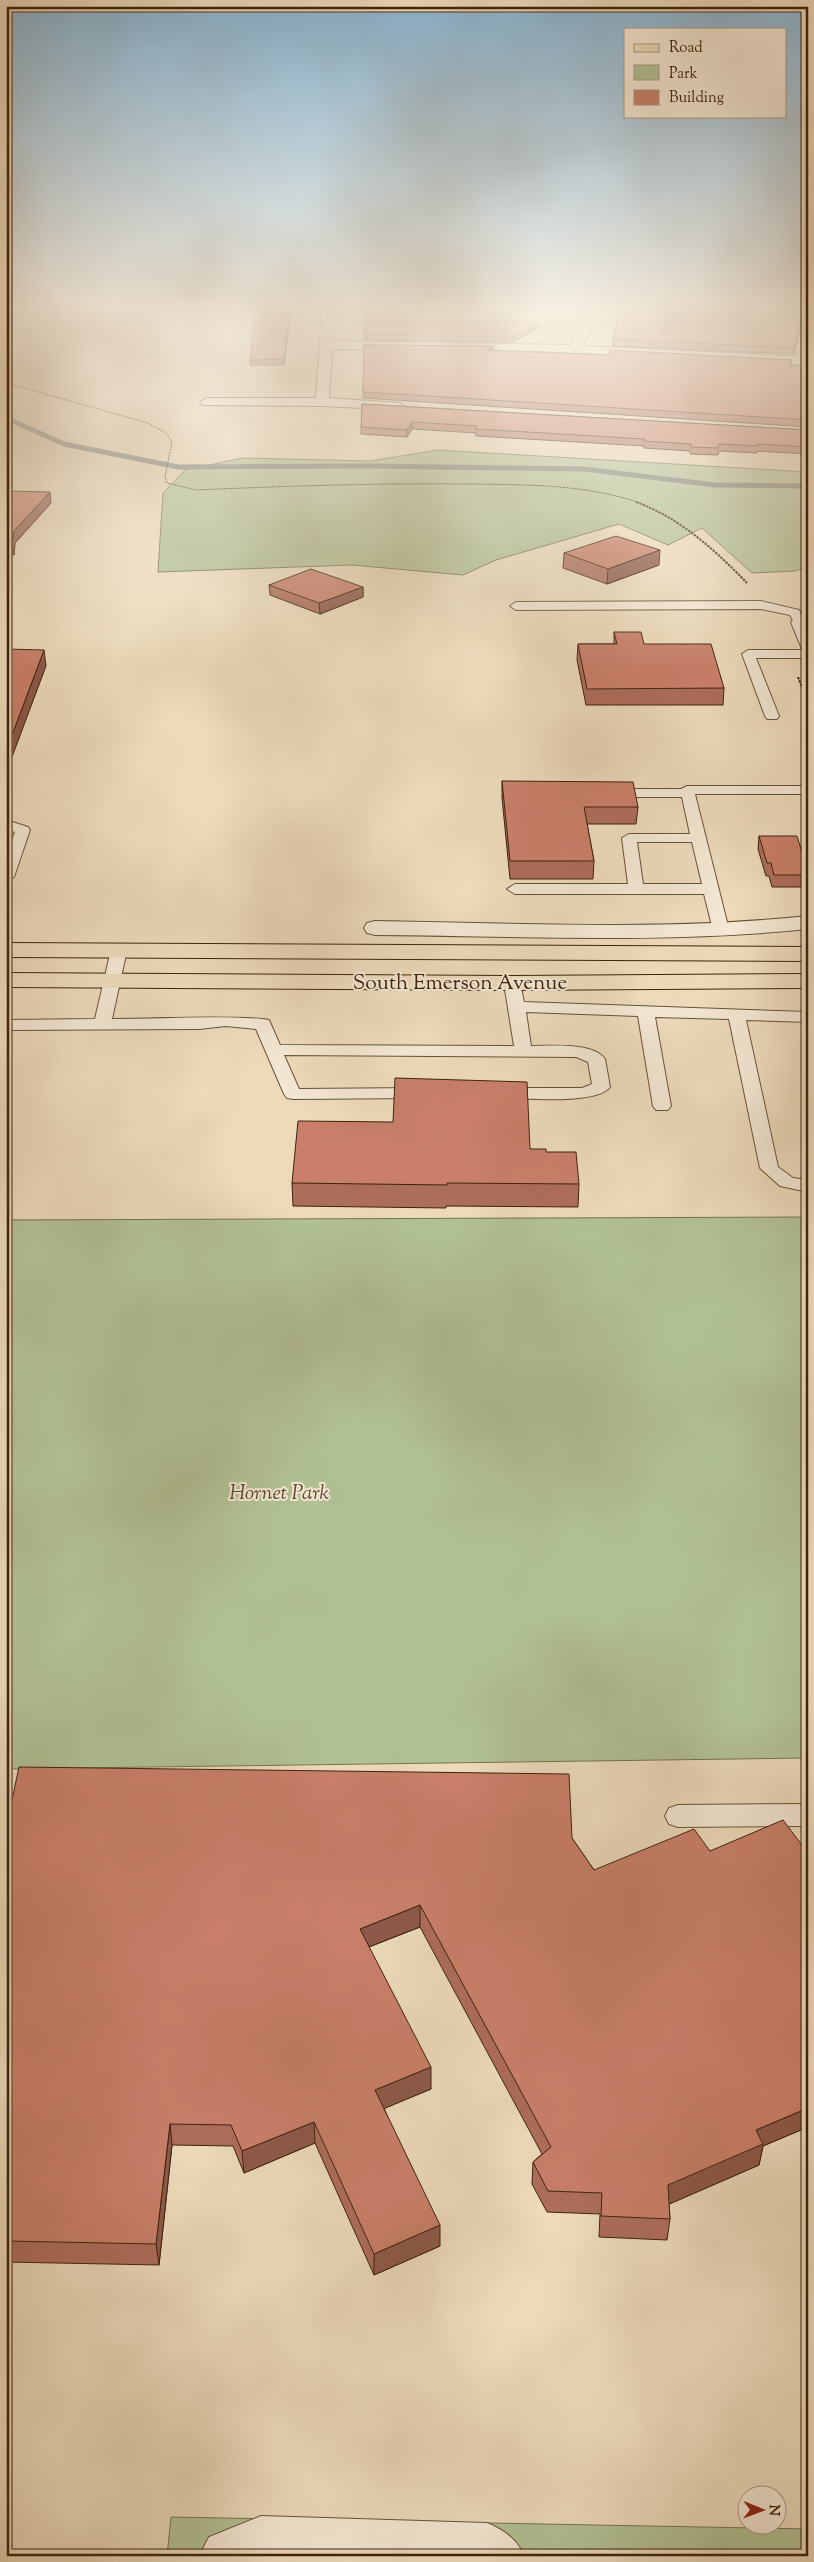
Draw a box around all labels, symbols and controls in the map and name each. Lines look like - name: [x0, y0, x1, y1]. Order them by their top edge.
- legend: [624, 28, 786, 118]
- text: Road: [669, 38, 703, 59]
- text: Park: [669, 64, 698, 85]
- text: Building: [669, 88, 724, 109]
- street label: South Emerson Avenue: [353, 969, 567, 999]
- park label: Hornet Park: [229, 1479, 329, 1509]
- north arrow: [736, 2484, 786, 2534]
- text: N: [763, 2504, 783, 2516]

